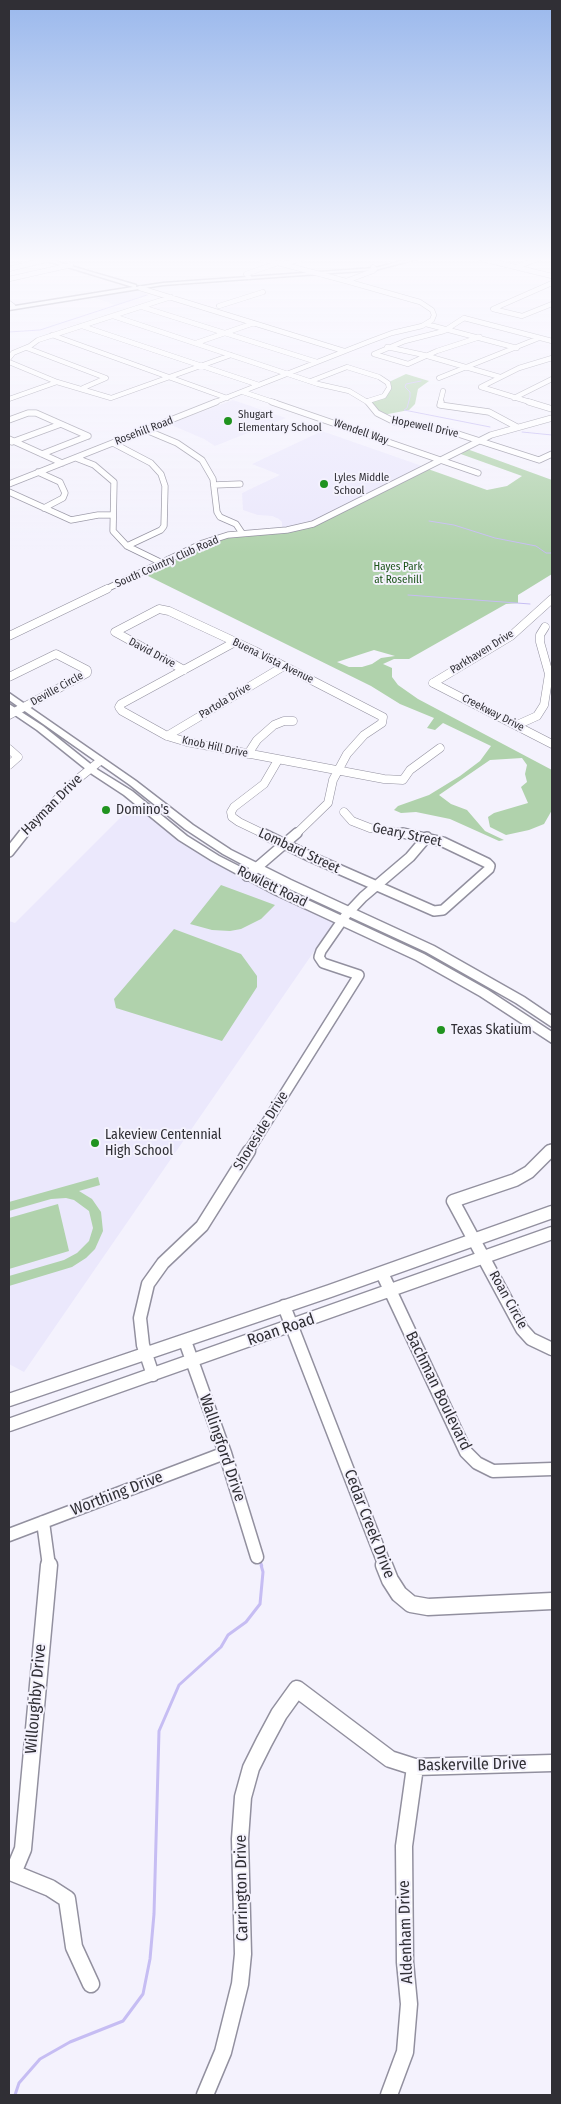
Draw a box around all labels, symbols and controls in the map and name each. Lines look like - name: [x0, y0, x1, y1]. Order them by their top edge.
- place label: Shugart Elementary School: [238, 408, 322, 434]
- street label: Hopewell Drive: [390, 413, 460, 441]
- street label: Rosehill Road: [113, 414, 175, 448]
- marker: Shugart Elementary School: [222, 415, 234, 427]
- street label: Wendell Way: [332, 416, 390, 448]
- place label: Lyles Middle School: [334, 471, 389, 497]
- marker: Lyles Middle School: [318, 478, 330, 490]
- street label: South Country Club Road: [113, 533, 221, 591]
- park label: Hayes Park at Rosehill: [373, 560, 423, 586]
- street label: Parkhaven Drive: [448, 627, 516, 677]
- street label: David Drive: [126, 635, 178, 671]
- street label: Buena Vista Avenue: [230, 636, 316, 686]
- street label: Deville Circle: [28, 669, 86, 709]
- street label: Partola Drive: [197, 680, 253, 722]
- street label: Creekway Drive: [460, 692, 526, 734]
- street label: Knob Hill Drive: [181, 734, 249, 760]
- street label: Hayman Drive: [18, 771, 86, 839]
- place label: Domino's: [116, 802, 169, 818]
- marker: Domino's: [100, 804, 112, 816]
- street label: Geary Street: [371, 819, 443, 851]
- street label: Lombard Street: [256, 825, 342, 877]
- street label: Rowlett Road: [234, 863, 310, 911]
- place label: Texas Skatium: [451, 1022, 532, 1038]
- marker: Texas Skatium: [435, 1024, 447, 1036]
- street label: Shoreside Drive: [230, 1088, 292, 1174]
- place label: Lakeview Centennial High School: [105, 1127, 221, 1160]
- marker: Lakeview Centennial High School: [89, 1137, 101, 1149]
- street label: Roan Circle: [485, 1268, 531, 1332]
- street label: Roan Road: [245, 1310, 317, 1350]
- street label: Bachman Boulevard: [401, 1328, 475, 1454]
- street label: Wallingford Drive: [195, 1392, 249, 1504]
- street label: Cedar Creek Drive: [339, 1467, 399, 1581]
- street label: Worthing Drive: [68, 1468, 166, 1520]
- street label: Willoughby Drive: [22, 1643, 50, 1755]
- street label: Baskerville Drive: [417, 1754, 527, 1776]
- street label: Carrington Drive: [231, 1835, 253, 1941]
- street label: Aldenham Drive: [395, 1880, 417, 1984]

